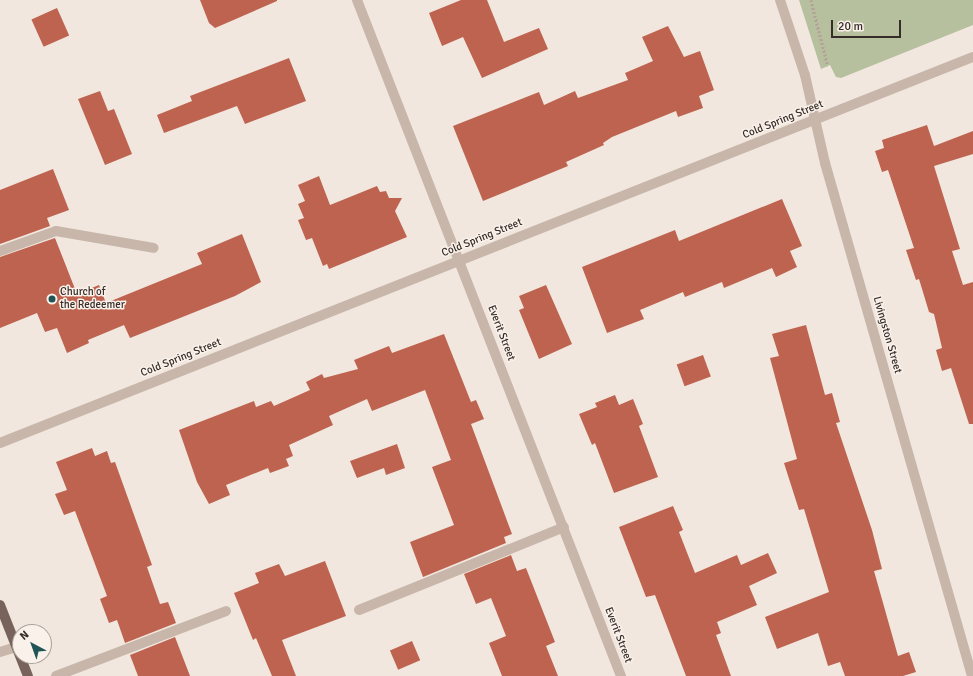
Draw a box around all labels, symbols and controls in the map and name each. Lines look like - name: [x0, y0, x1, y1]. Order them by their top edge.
- scale bar: [833, 12, 903, 38]
- text: 20 m: [838, 19, 863, 34]
- street label: Cold Spring Street: [741, 98, 825, 142]
- street label: Cold Spring Street: [440, 216, 524, 260]
- place label: Church of the Redeemer: [60, 286, 125, 312]
- marker: Church of the Redeemer: [47, 294, 57, 304]
- street label: Livingston Street: [870, 295, 904, 375]
- street label: Everit Street: [484, 303, 518, 363]
- street label: Cold Spring Street: [139, 336, 223, 380]
- street label: Everit Street: [601, 605, 635, 665]
- north arrow: [12, 624, 52, 664]
- text: N: [17, 628, 32, 643]

